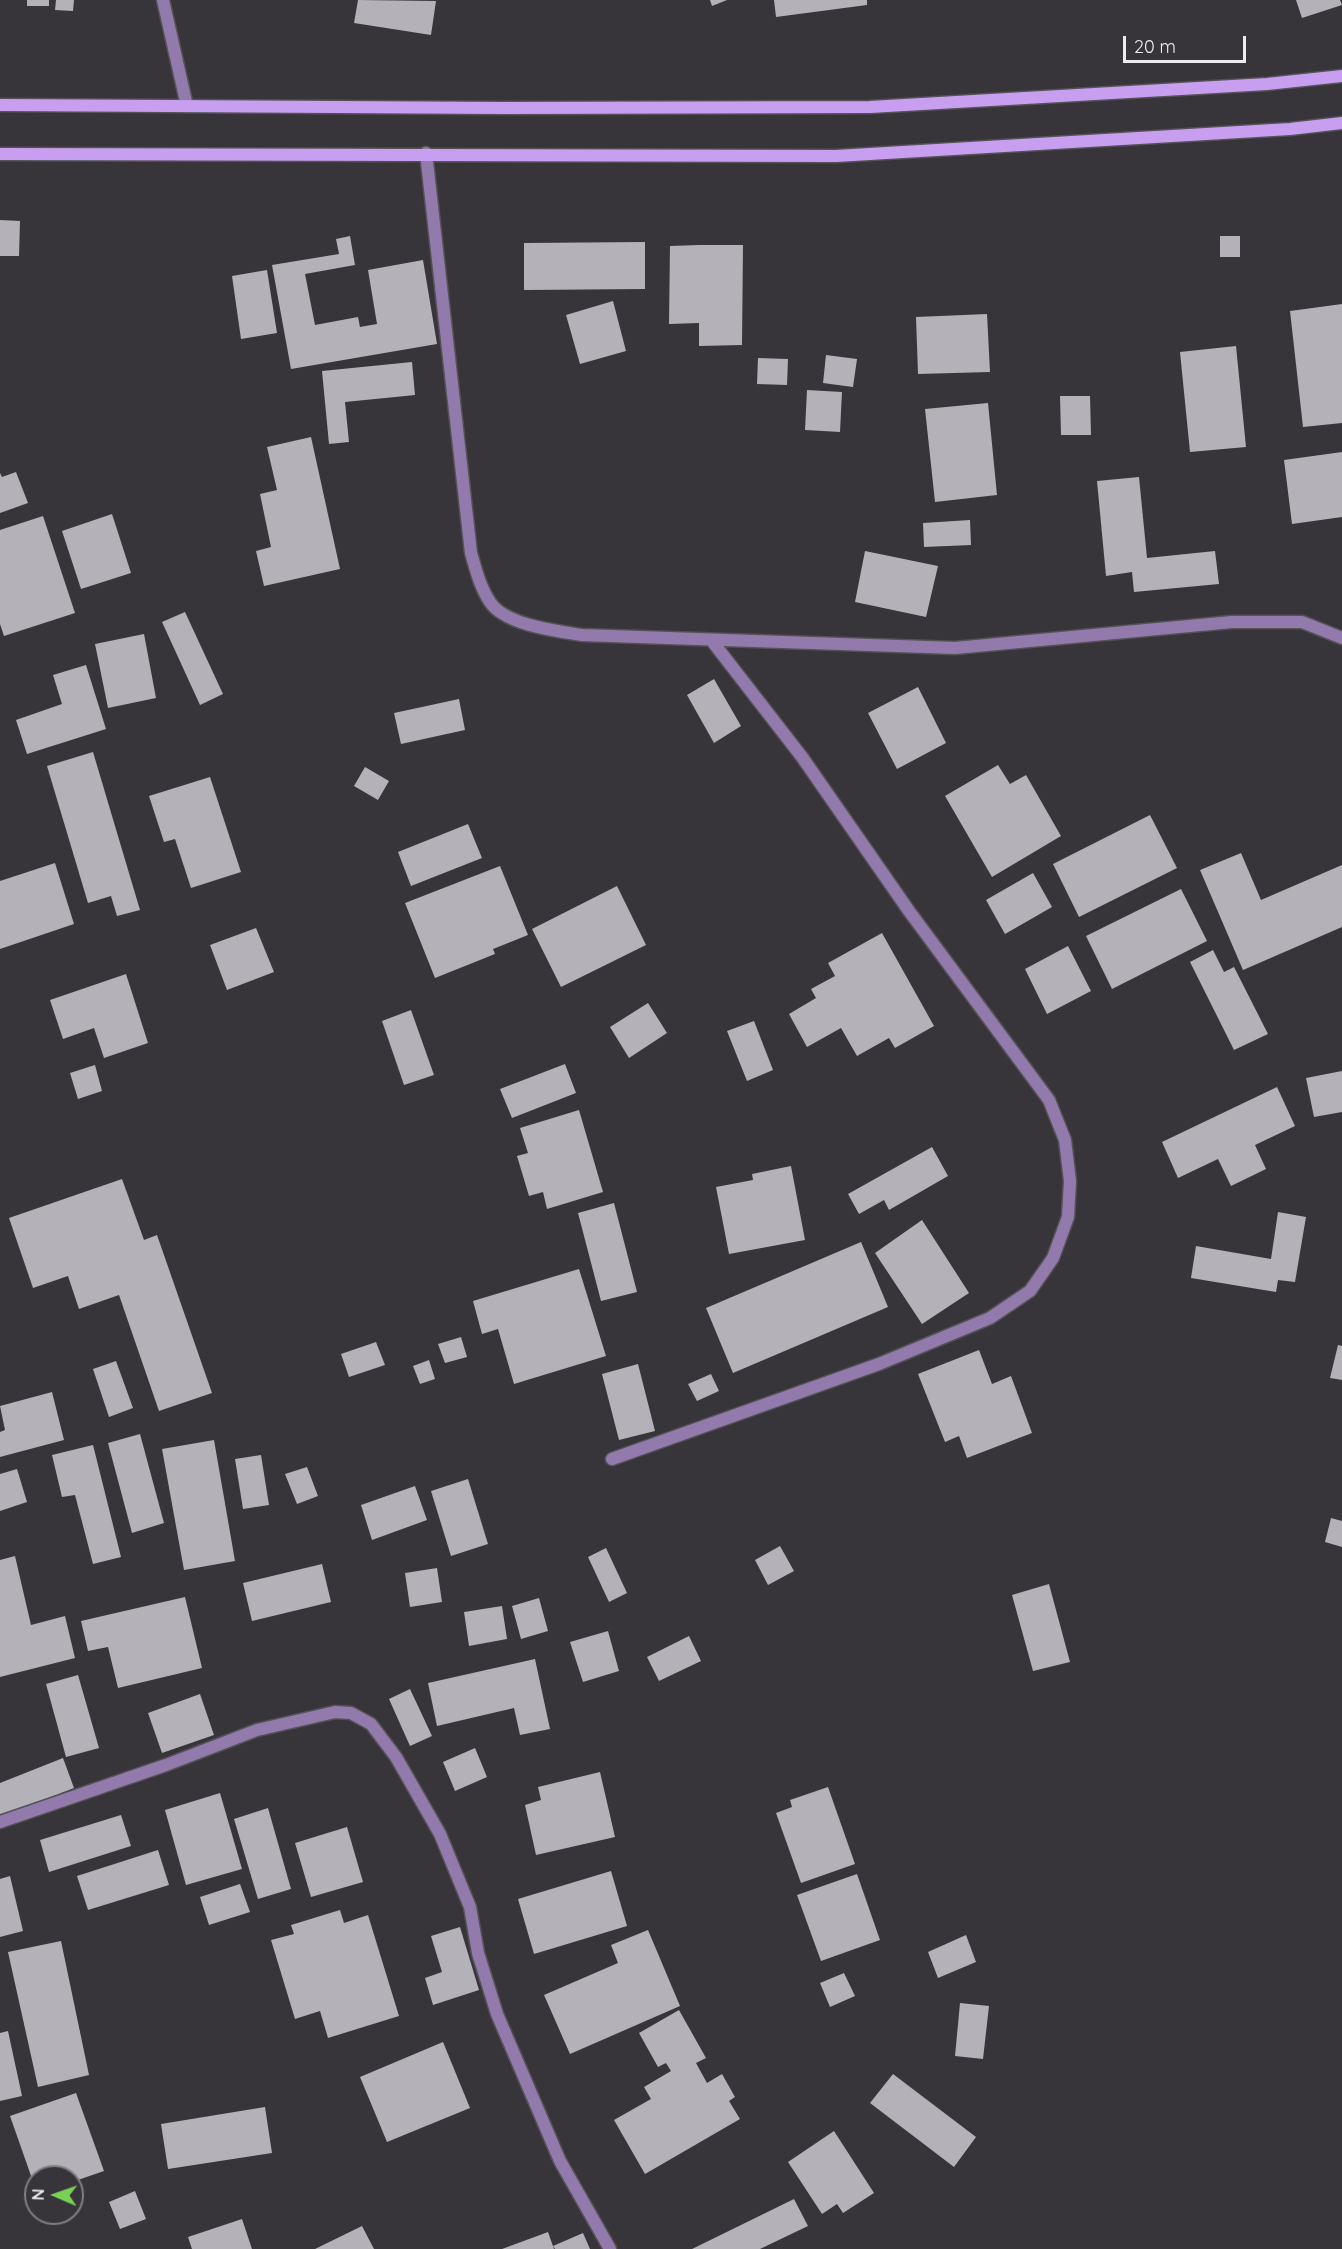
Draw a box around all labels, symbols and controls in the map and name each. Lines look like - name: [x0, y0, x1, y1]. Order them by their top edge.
- scale bar: [1126, 24, 1249, 62]
- text: 20 m: [1134, 35, 1176, 58]
- north arrow: [24, 2165, 84, 2225]
- text: N: [28, 2188, 48, 2201]

